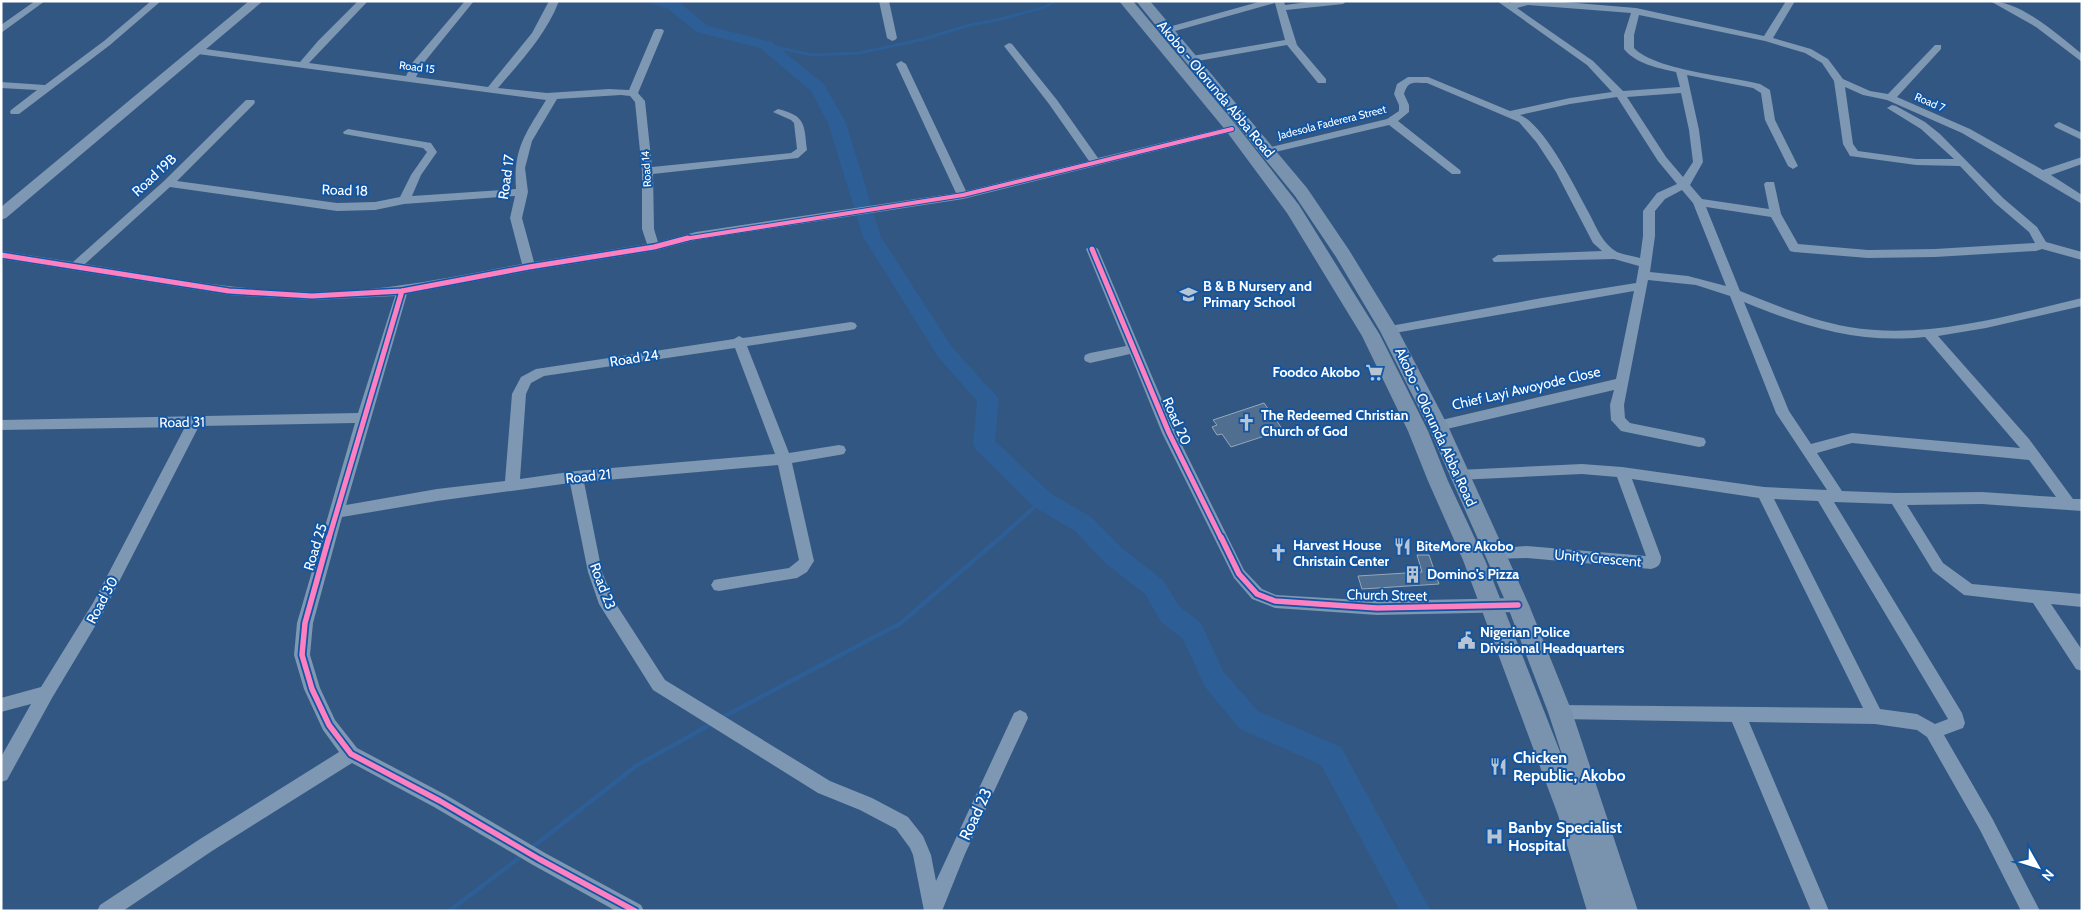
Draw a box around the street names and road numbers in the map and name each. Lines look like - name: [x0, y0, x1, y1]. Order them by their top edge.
- street label: Akobo - Olorunda Abba Road: [1153, 17, 1279, 161]
- street label: Road 15: [398, 58, 436, 76]
- street label: Road 7: [1913, 89, 1948, 115]
- street label: Jadesola Faderera Street: [1275, 102, 1388, 142]
- street label: Road 19B: [128, 150, 180, 200]
- street label: Road 14: [638, 150, 654, 188]
- street label: Road 17: [494, 153, 518, 201]
- street label: Road 18: [321, 180, 369, 200]
- street label: Road 24: [608, 345, 660, 371]
- street label: Akobo - Olorunda Abba Road: [1391, 345, 1481, 509]
- street label: Chief Layi Awoyode Close: [1450, 362, 1602, 414]
- street label: Road 20: [1158, 394, 1196, 448]
- street label: Road 31: [159, 413, 205, 431]
- street label: Road 21: [564, 465, 612, 487]
- street label: Road 25: [299, 521, 331, 573]
- street label: Unity Crescent: [1554, 545, 1643, 571]
- street label: Road 23: [586, 560, 620, 612]
- street label: Road 30: [82, 573, 122, 627]
- street label: Church Street: [1346, 585, 1428, 605]
- street label: Road 23: [955, 785, 996, 843]

